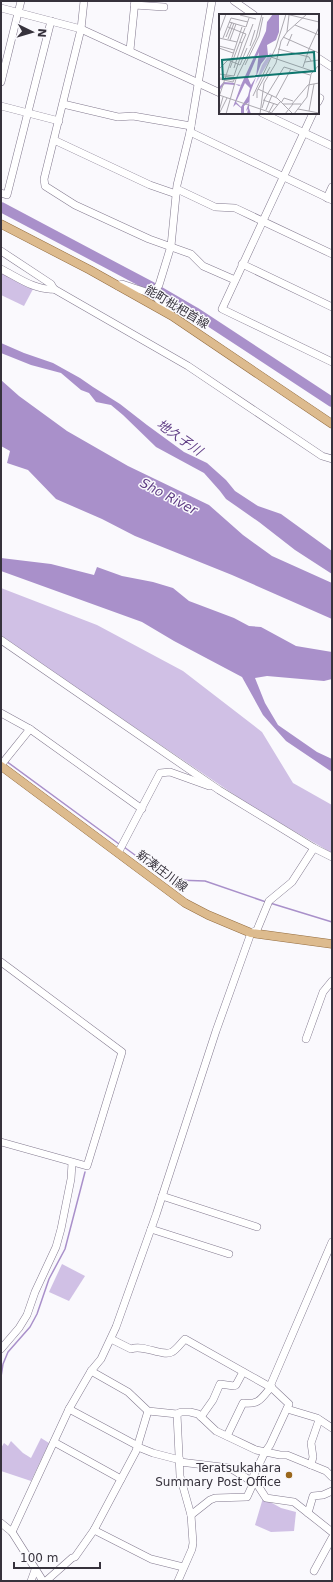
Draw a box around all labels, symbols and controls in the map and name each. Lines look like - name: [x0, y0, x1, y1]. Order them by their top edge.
- north arrow: [12, 12, 52, 52]
- inset map: [219, 14, 319, 114]
- text: N: [35, 28, 48, 38]
- street label: 能町枇杷首線: [143, 282, 211, 332]
- water label: 地久子川: [154, 416, 207, 460]
- water label: Sho River: [138, 475, 201, 518]
- street label: 新湊庄川線: [134, 847, 190, 895]
- place label: Teratsukahara Summary Post Office: [155, 1461, 281, 1489]
- marker: Teratsukahara Summary Post Office: [284, 1470, 294, 1480]
- scale bar: [14, 1544, 100, 1570]
- text: 100 m: [20, 1551, 58, 1565]

